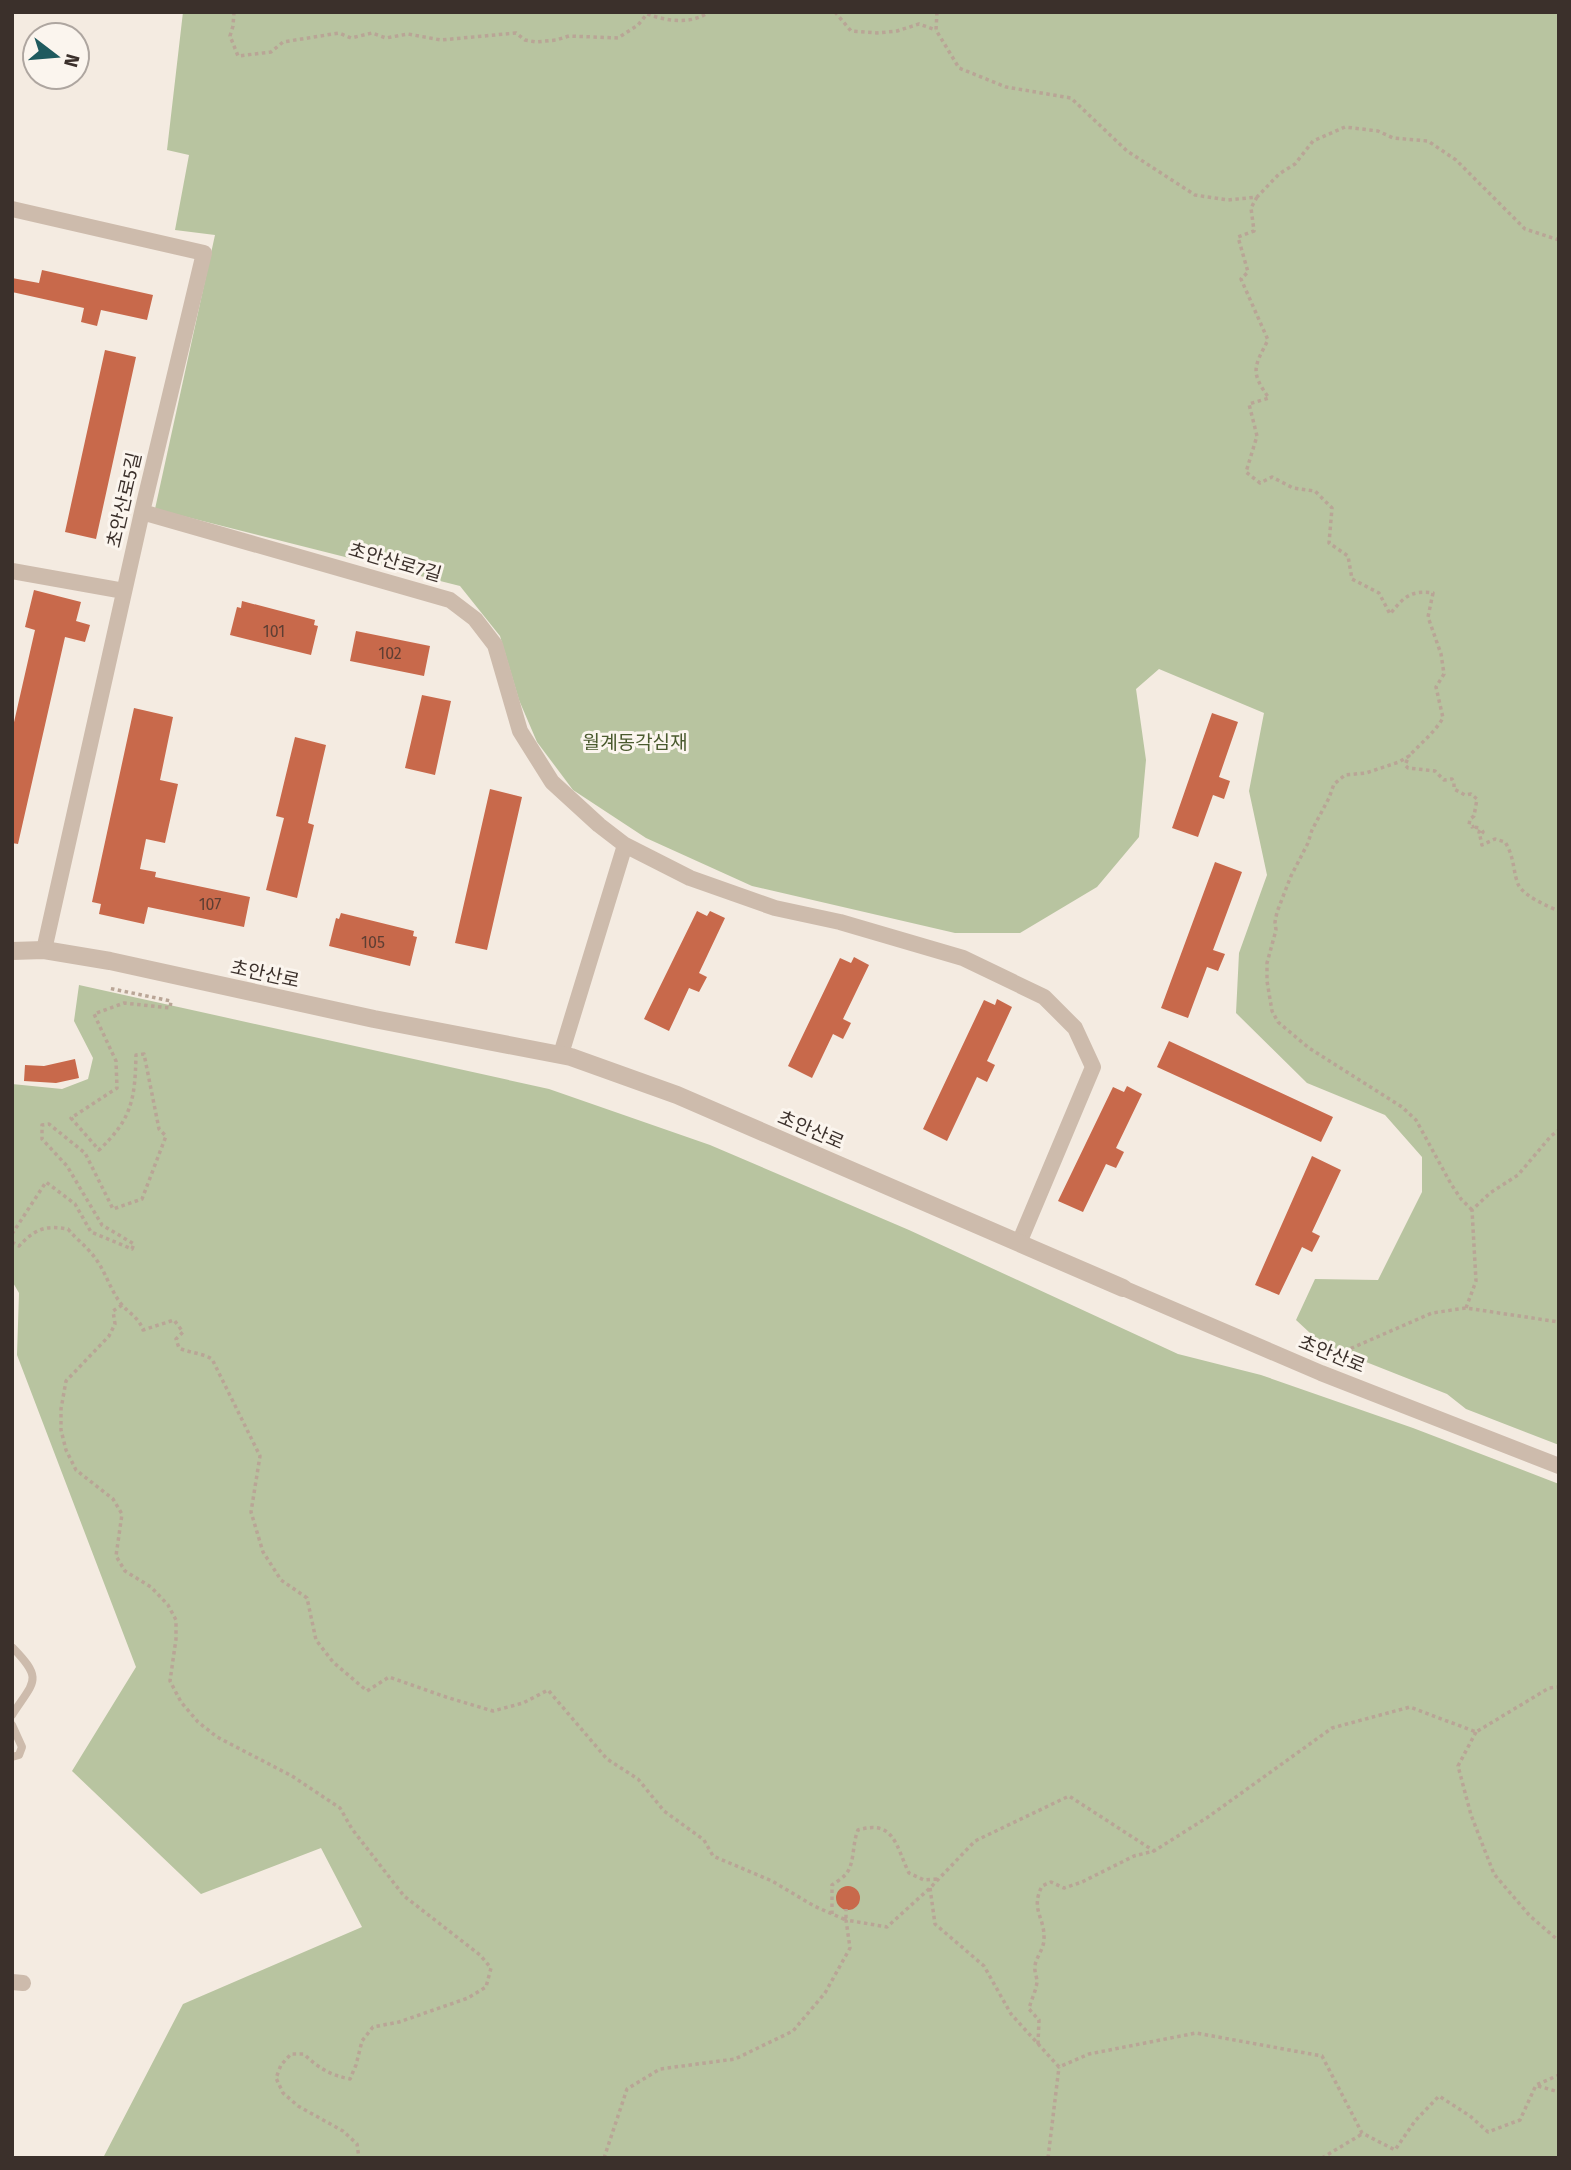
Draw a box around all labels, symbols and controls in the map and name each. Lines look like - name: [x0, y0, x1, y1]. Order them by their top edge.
- north arrow: [21, 21, 91, 91]
- text: N: [59, 51, 85, 70]
- street label: 초안산로5길: [102, 450, 146, 550]
- street label: 초안산로7길: [346, 538, 444, 586]
- house number: 101: [263, 622, 285, 641]
- house number: 102: [378, 644, 402, 663]
- park label: 월계동각심재: [583, 731, 687, 754]
- house number: 107: [199, 895, 221, 914]
- house number: 105: [361, 933, 385, 952]
- street label: 초안산로: [228, 955, 302, 993]
- street label: 초안산로: [774, 1106, 848, 1154]
- street label: 초안산로: [1295, 1330, 1369, 1378]

